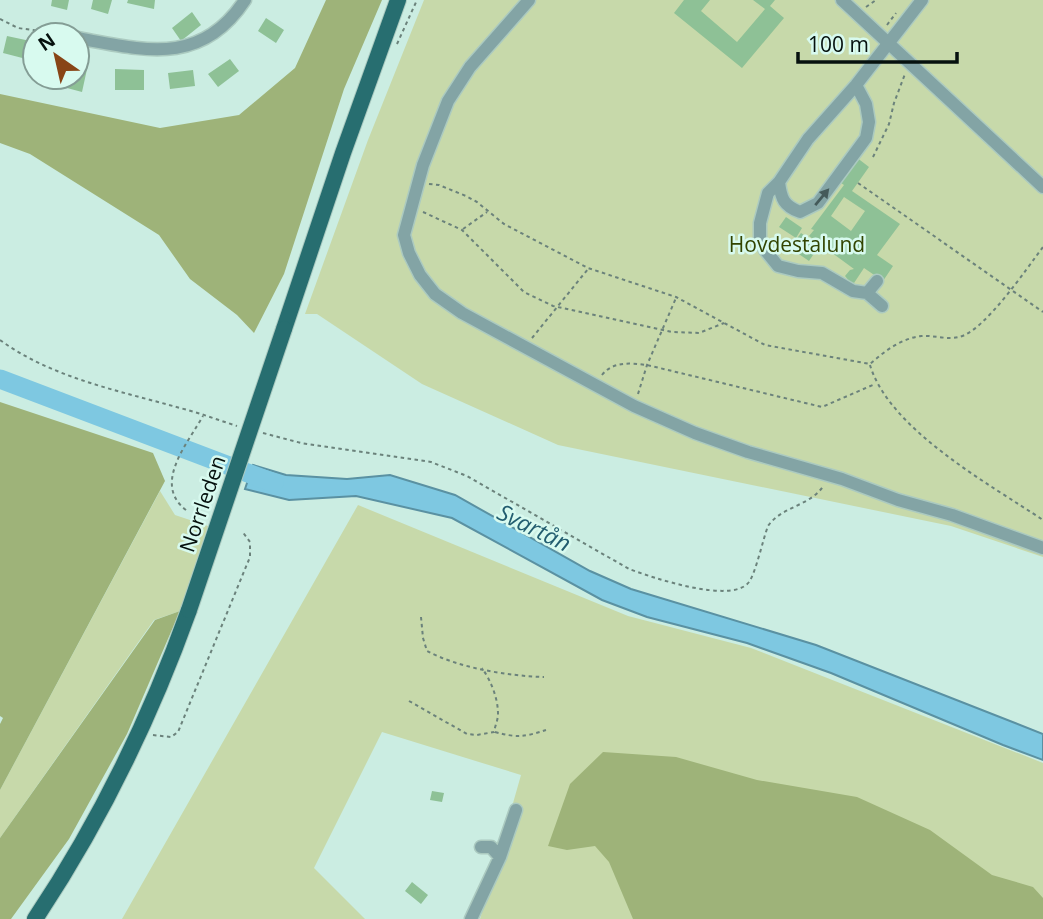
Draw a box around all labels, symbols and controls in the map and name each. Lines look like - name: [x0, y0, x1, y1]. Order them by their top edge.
- north arrow: [21, 21, 91, 91]
- scale bar: [798, 21, 957, 65]
- text: N: [33, 27, 60, 57]
- text: 100 m: [808, 30, 869, 58]
- one-way arrow: [814, 189, 829, 207]
- park label: Hovdestalund: [729, 230, 865, 258]
- street label: Norrleden: [173, 452, 232, 556]
- water label: Svartån: [492, 496, 577, 559]

